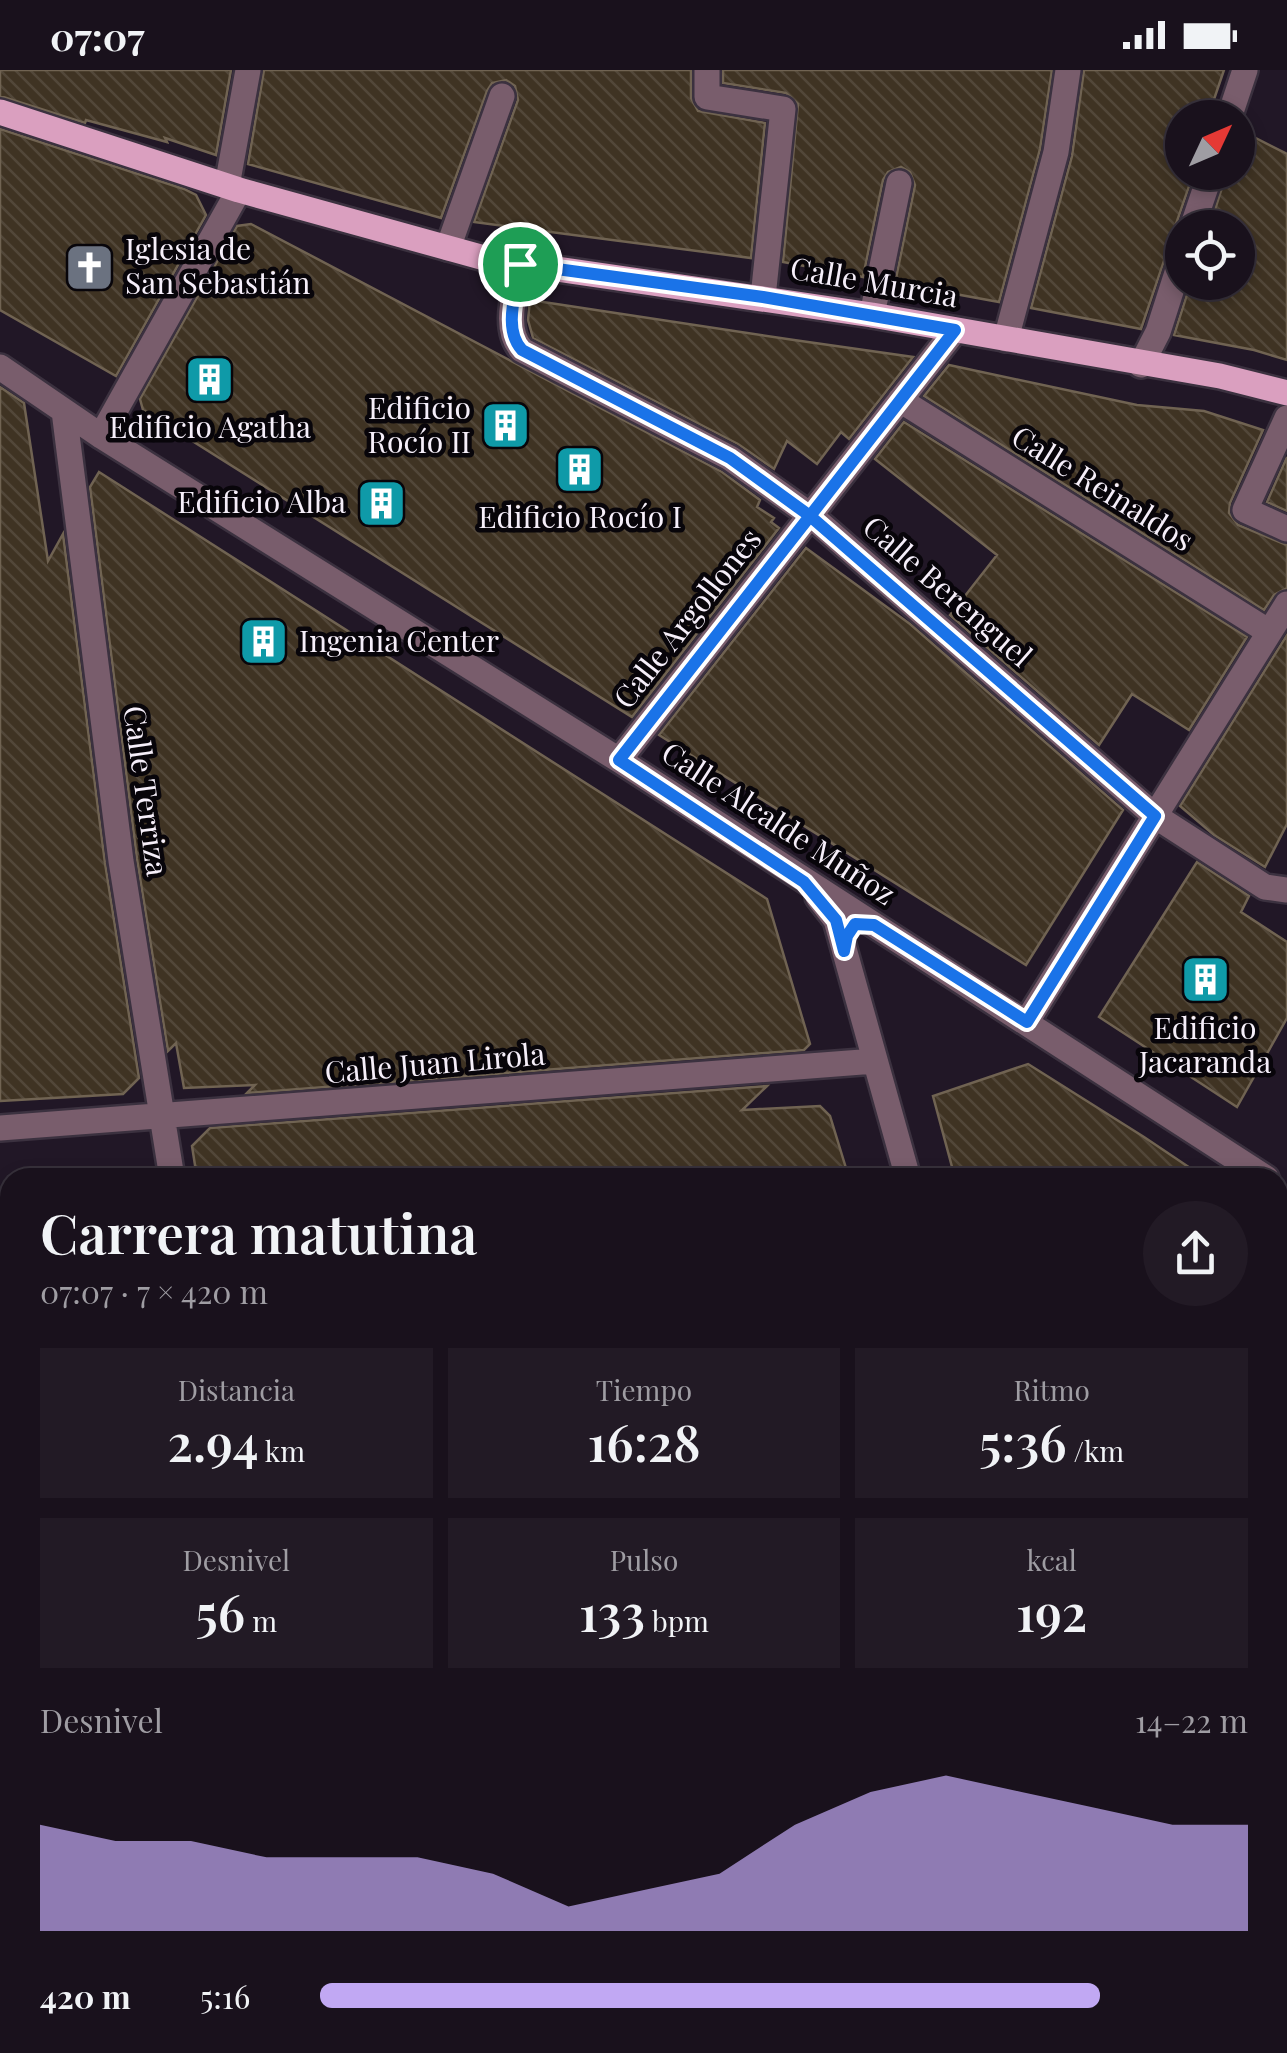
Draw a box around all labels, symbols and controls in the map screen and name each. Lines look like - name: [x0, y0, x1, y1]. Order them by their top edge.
- text: 07:07: [50, 10, 145, 61]
- north arrow: [1165, 100, 1255, 190]
- map controls: [1165, 100, 1255, 300]
- button: locate: [1165, 210, 1255, 300]
- pin: [478, 222, 563, 307]
- place label: Iglesia de San Sebastián: [125, 228, 310, 302]
- icon: arrive: [493, 237, 548, 292]
- church icon: Iglesia de San Sebastián: [64, 241, 116, 293]
- street label: Calle Murcia: [787, 247, 961, 315]
- building icon: Edificio Agatha: [184, 353, 236, 405]
- place label: Edificio Rocío II: [368, 387, 471, 461]
- building icon: Edificio Rocío II: [480, 400, 532, 452]
- place label: Edificio Agatha: [109, 406, 311, 446]
- street label: Calle Reinaldos: [1005, 416, 1201, 559]
- building icon: Edificio Rocío I: [554, 443, 606, 495]
- building icon: Edificio Alba: [355, 477, 407, 529]
- place label: Edificio Alba: [177, 481, 346, 521]
- place label: Edificio Rocío I: [478, 496, 682, 536]
- street label: Calle Berenguel: [855, 506, 1041, 675]
- street label: Calle Argollones: [604, 520, 769, 716]
- building icon: Ingenia Center: [238, 616, 290, 668]
- place label: Ingenia Center: [299, 620, 499, 660]
- street label: Calle Terriza: [115, 703, 179, 879]
- street label: Calle Alcalde Muñoz: [655, 732, 904, 913]
- building icon: Edificio Jacaranda: [1179, 954, 1231, 1006]
- place label: Edificio Jacaranda: [1138, 1007, 1271, 1081]
- street label: Calle Juan Lirola: [323, 1032, 547, 1092]
- text: Carrera matutina: [40, 1194, 477, 1268]
- button: share: [1143, 1201, 1248, 1306]
- text: 07:07 · 7 × 420 m: [40, 1269, 268, 1312]
- text: Distancia: [178, 1371, 295, 1408]
- text: Tiempo: [596, 1371, 692, 1408]
- text: Ritmo: [1013, 1371, 1090, 1408]
- text: 2.94: [168, 1408, 259, 1475]
- text: 16:28: [587, 1408, 701, 1475]
- text: 5:36: [979, 1408, 1067, 1475]
- text: km: [259, 1432, 305, 1469]
- text: /km: [1067, 1432, 1124, 1469]
- text: Desnivel: [183, 1541, 290, 1578]
- text: Pulso: [610, 1541, 678, 1578]
- text: kcal: [1027, 1541, 1077, 1578]
- text: 56: [196, 1578, 245, 1645]
- text: 133: [579, 1578, 645, 1645]
- text: 192: [1016, 1578, 1087, 1645]
- text: m: [245, 1602, 277, 1639]
- text: bpm: [645, 1602, 709, 1639]
- text: Desnivel: [40, 1698, 163, 1741]
- text: 14–22 m: [1135, 1698, 1248, 1741]
- text: 420 m: [40, 1974, 131, 2017]
- text: 5:16: [200, 1974, 250, 2017]

